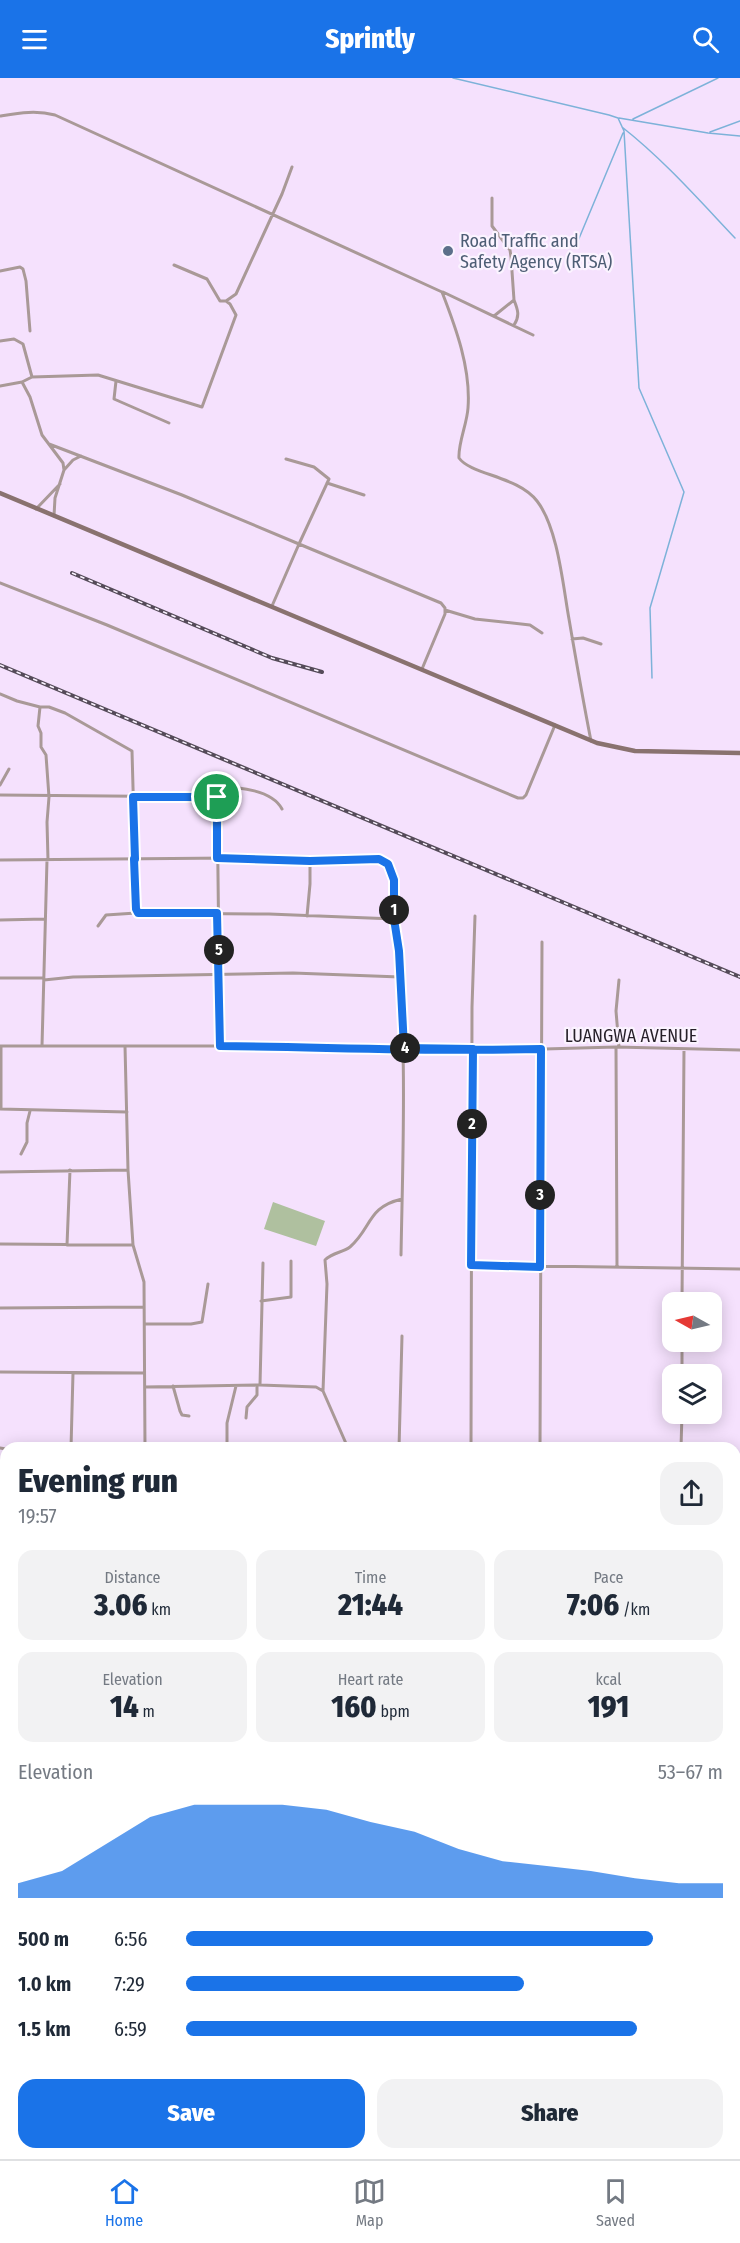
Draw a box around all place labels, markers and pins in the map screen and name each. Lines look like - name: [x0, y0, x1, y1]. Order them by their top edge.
- place label: Road Traffic and Safety Agency (RTSA): [460, 230, 612, 273]
- marker: Road Traffic and Safety Agency (RTSA): [441, 244, 455, 258]
- pin: [191, 771, 242, 822]
- pin: 1: [379, 895, 409, 925]
- pin: 5: [204, 935, 234, 965]
- pin: 4: [390, 1033, 420, 1063]
- pin: 2: [457, 1109, 487, 1139]
- pin: 3: [525, 1180, 555, 1210]

